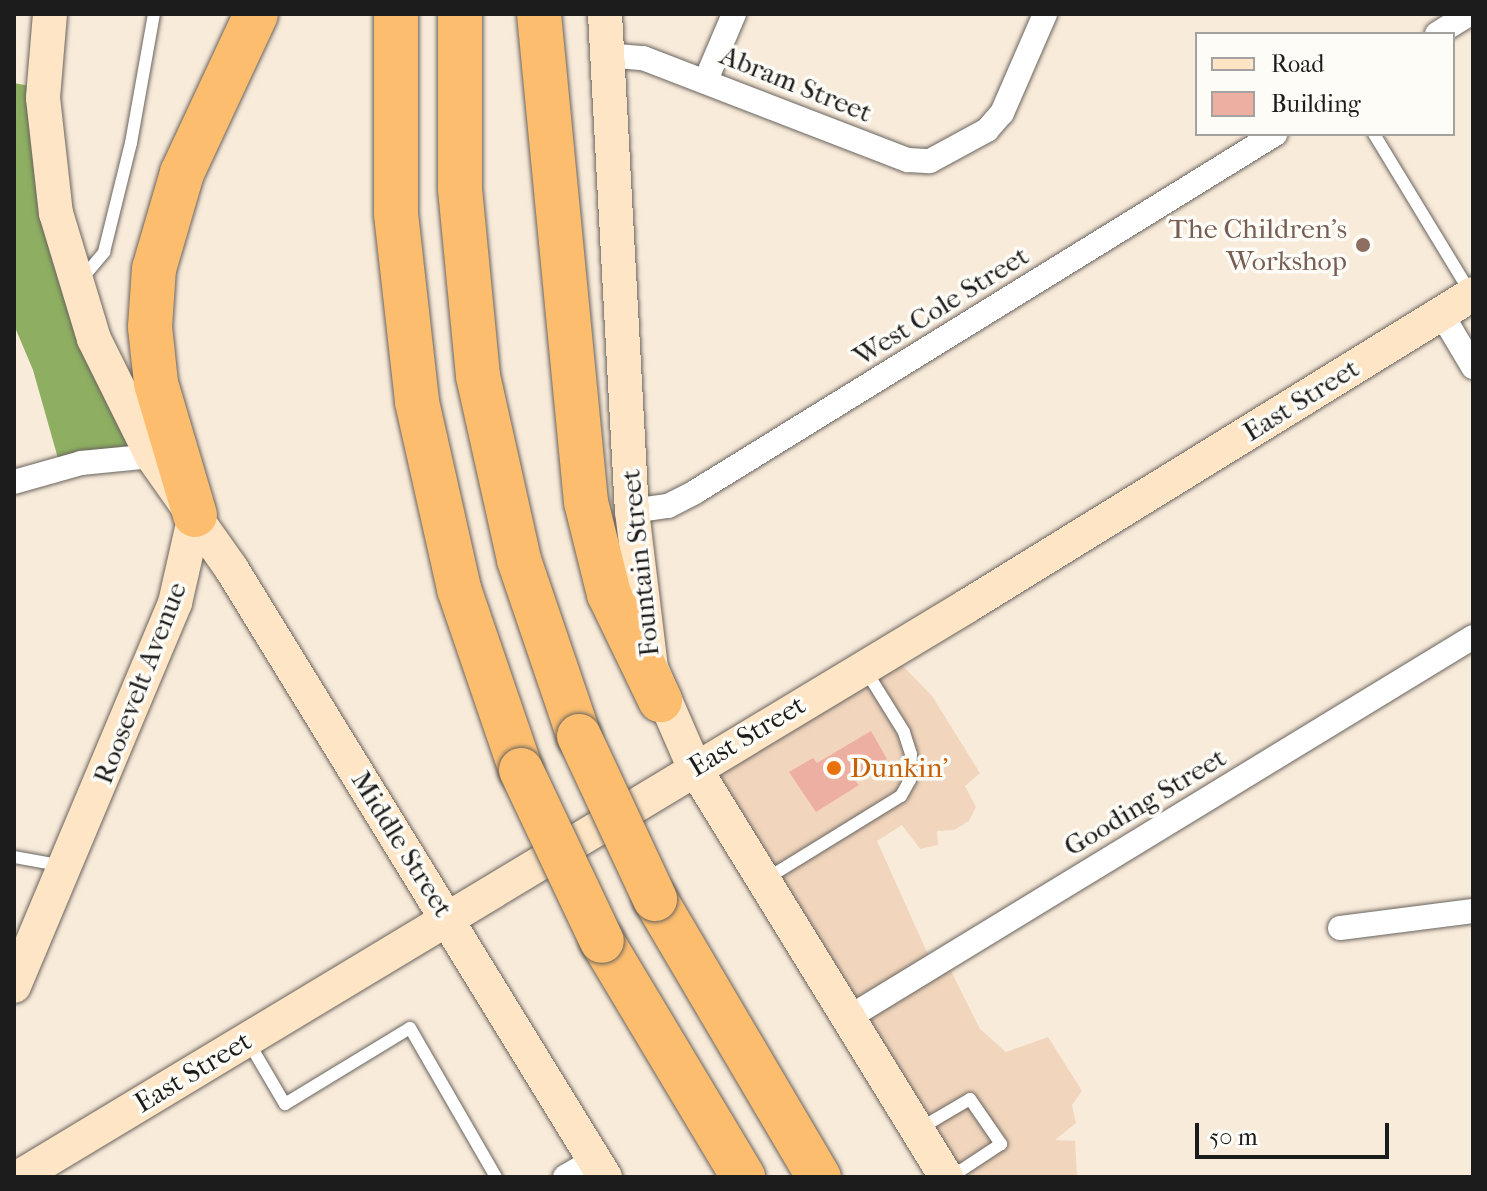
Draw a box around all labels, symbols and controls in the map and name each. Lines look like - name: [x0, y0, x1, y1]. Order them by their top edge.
- legend: [1195, 32, 1455, 136]
- street label: Abram Street: [715, 38, 877, 130]
- text: Road: [1271, 50, 1324, 78]
- text: Building: [1271, 90, 1361, 118]
- place label: The Children’s Workshop: [1169, 212, 1347, 278]
- marker: The Children’s Workshop: [1354, 236, 1372, 254]
- street label: West Cole Street: [847, 239, 1035, 373]
- street label: East Street: [1237, 351, 1365, 449]
- street label: Fountain Street: [613, 468, 667, 658]
- street label: Roosevelt Avenue: [86, 577, 194, 789]
- street label: East Street: [683, 688, 811, 784]
- street label: Gooding Street: [1058, 741, 1232, 863]
- place label: Dunkin': [850, 751, 948, 785]
- marker: Dunkin': [825, 759, 843, 777]
- street label: Middle Street: [344, 765, 460, 923]
- street label: East Street: [129, 1024, 257, 1120]
- scale bar: [1199, 1107, 1393, 1157]
- text: 50 m: [1209, 1123, 1258, 1151]

